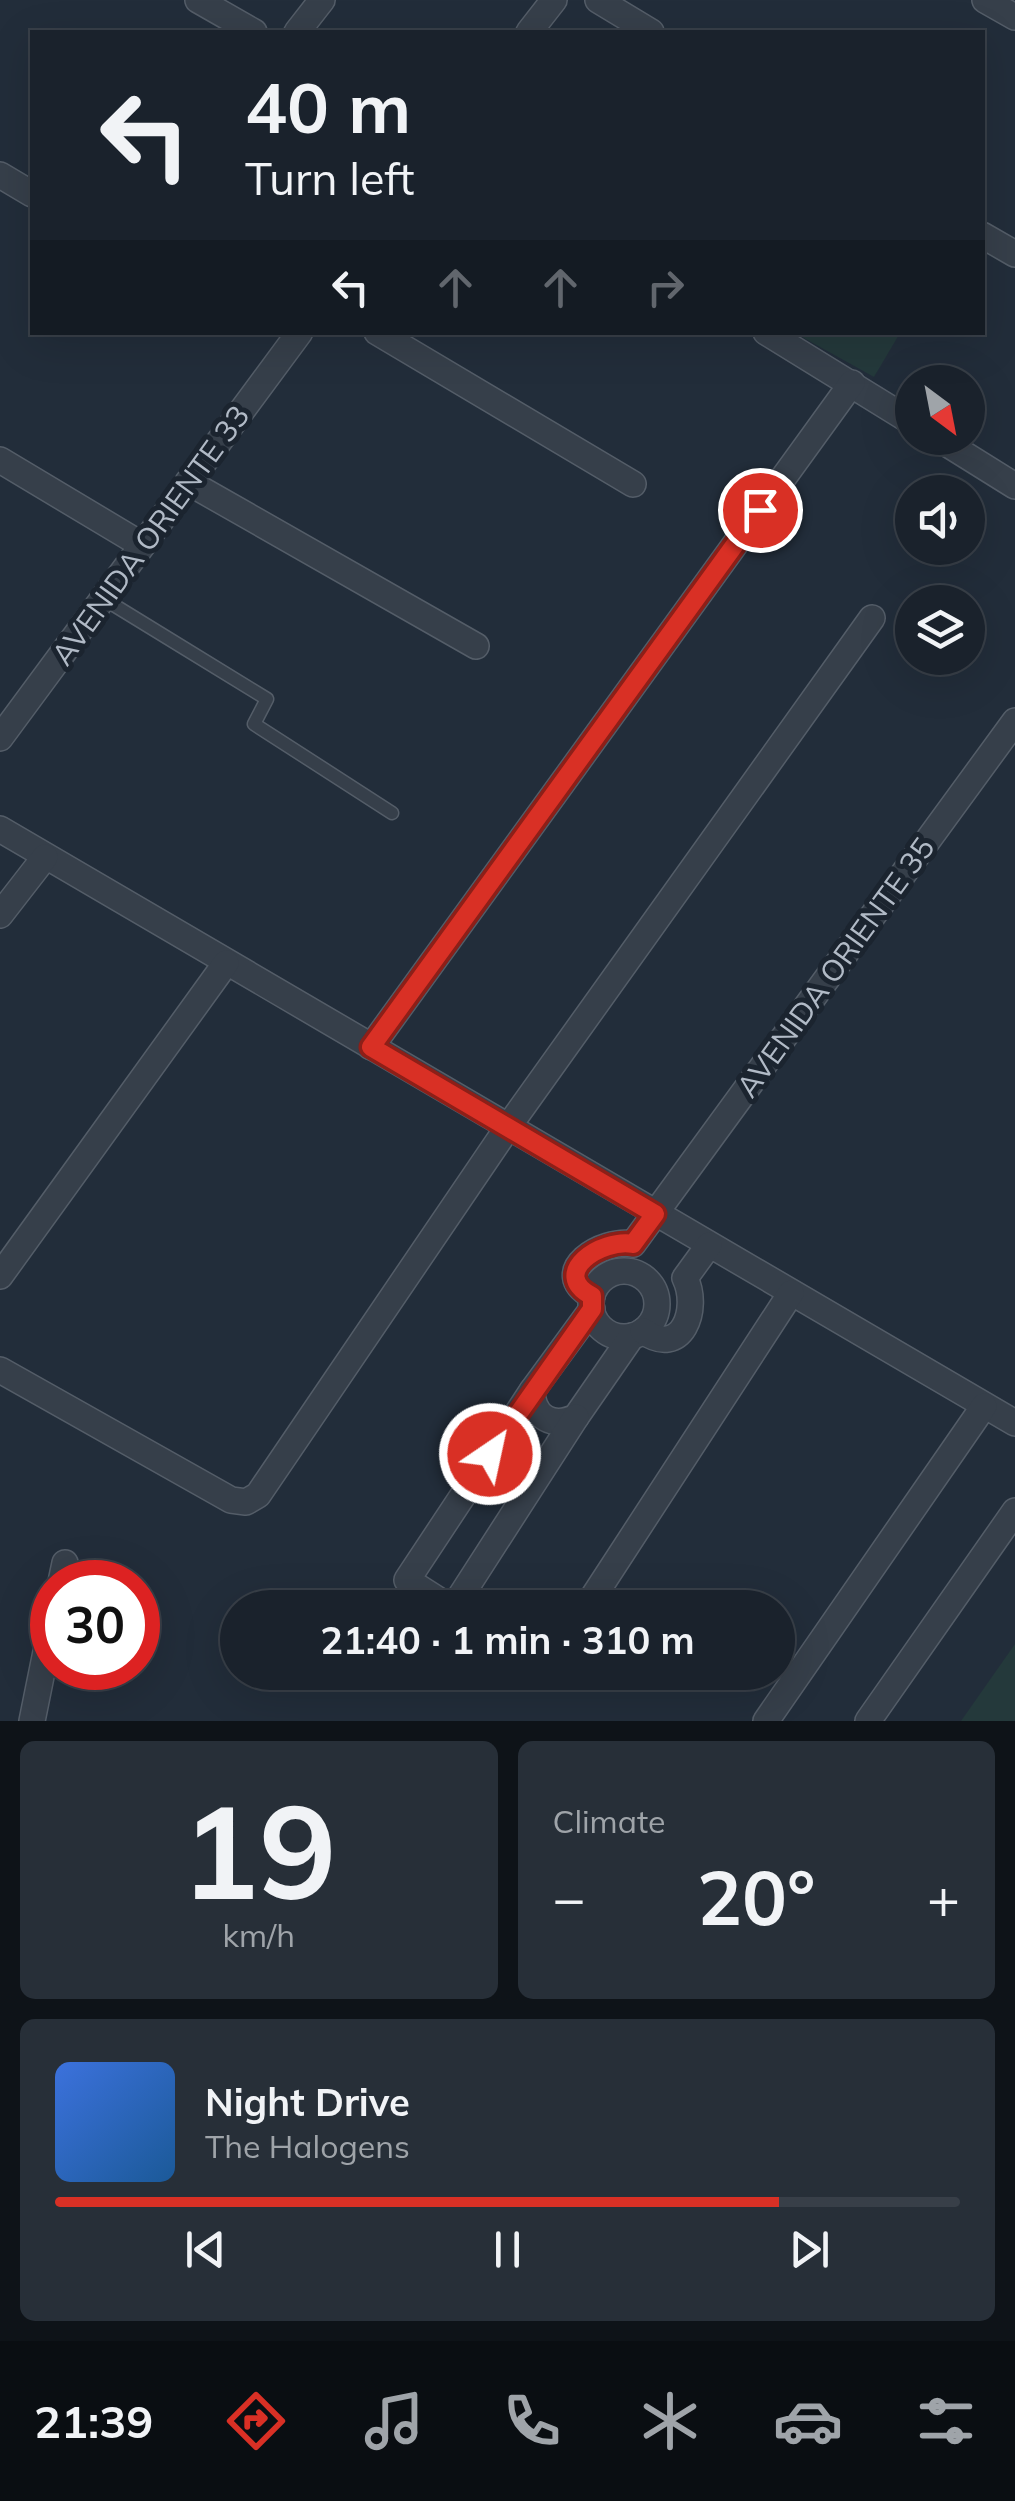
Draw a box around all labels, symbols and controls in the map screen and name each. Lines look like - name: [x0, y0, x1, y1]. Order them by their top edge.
- text: 40 m: [245, 63, 411, 151]
- icon: left: [80, 70, 210, 200]
- text: Turn left: [245, 150, 414, 206]
- icon: left: [323, 260, 378, 315]
- icon: ahead: [428, 260, 483, 315]
- icon: ahead: [533, 260, 588, 315]
- icon: right: [638, 260, 693, 315]
- north arrow: [895, 365, 985, 455]
- map controls: [895, 365, 985, 675]
- street label: AVENIDA ORIENTE 33: [43, 397, 257, 673]
- pin: [718, 468, 803, 553]
- button: sound: [895, 475, 985, 565]
- icon: arrive: [733, 483, 788, 538]
- button: layers: [895, 585, 985, 675]
- street label: AVENIDA ORIENTE 35: [728, 829, 942, 1105]
- position arrow: [438, 1402, 542, 1506]
- speed limit sign: 30: [30, 1560, 160, 1690]
- text: 21:40 · 1 min · 310 m: [320, 1616, 695, 1664]
- text: 19: [181, 1768, 337, 1932]
- text: Climate: [553, 1801, 665, 1841]
- text: 20°: [697, 1850, 815, 1944]
- text: −: [553, 1863, 586, 1932]
- text: +: [927, 1863, 960, 1932]
- text: km/h: [223, 1915, 295, 1955]
- text: Night Drive: [205, 2078, 410, 2126]
- text: The Halogens: [205, 2126, 410, 2166]
- icon: previous: [178, 2222, 233, 2277]
- icon: pause: [480, 2222, 535, 2277]
- icon: next: [782, 2222, 837, 2277]
- icon: directions: [221, 2386, 291, 2456]
- icon: music: [359, 2386, 429, 2456]
- icon: phone: [497, 2386, 567, 2456]
- icon: climate: [635, 2386, 705, 2456]
- icon: car: [773, 2386, 843, 2456]
- icon: filters: [911, 2386, 981, 2456]
- text: 21:39: [34, 2393, 153, 2449]

